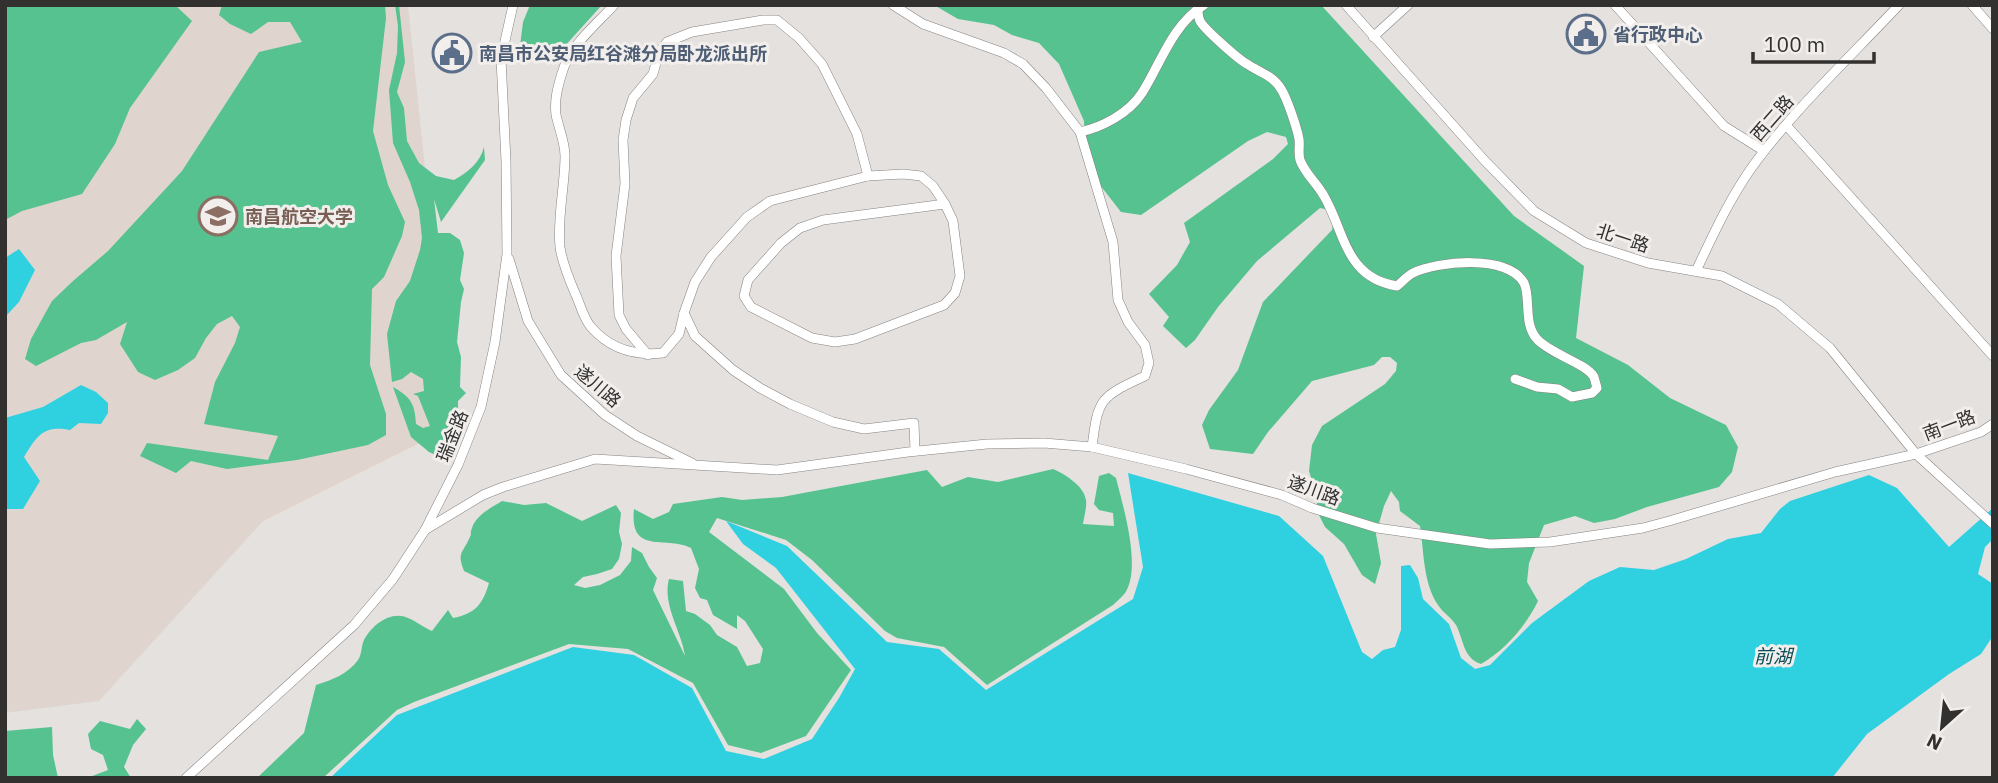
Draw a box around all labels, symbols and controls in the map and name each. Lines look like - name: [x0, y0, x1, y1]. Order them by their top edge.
- public building icon: 省行政中心: [1565, 13, 1607, 55]
- scale bar: [1753, 21, 1874, 65]
- place label: 省行政中心: [1613, 23, 1703, 46]
- text: 100 m: [1764, 30, 1825, 58]
- public building icon: 南昌市公安局红谷滩分局卧龙派出所: [431, 32, 473, 74]
- place label: 南昌市公安局红谷滩分局卧龙派出所: [479, 42, 767, 65]
- street label: 西二路: [1746, 90, 1798, 146]
- school or university icon: 南昌航空大学: [197, 195, 239, 237]
- place label: 南昌航空大学: [245, 205, 353, 228]
- street label: 北一路: [1594, 219, 1652, 257]
- street label: 遂川路: [570, 360, 626, 412]
- street label: 南一路: [1920, 405, 1978, 445]
- street label: 瑞金路: [431, 407, 473, 465]
- street label: 遂川路: [1285, 470, 1343, 510]
- water label: 前湖: [1754, 644, 1795, 668]
- north arrow: [1907, 692, 1977, 762]
- text: N: [1923, 728, 1946, 756]

